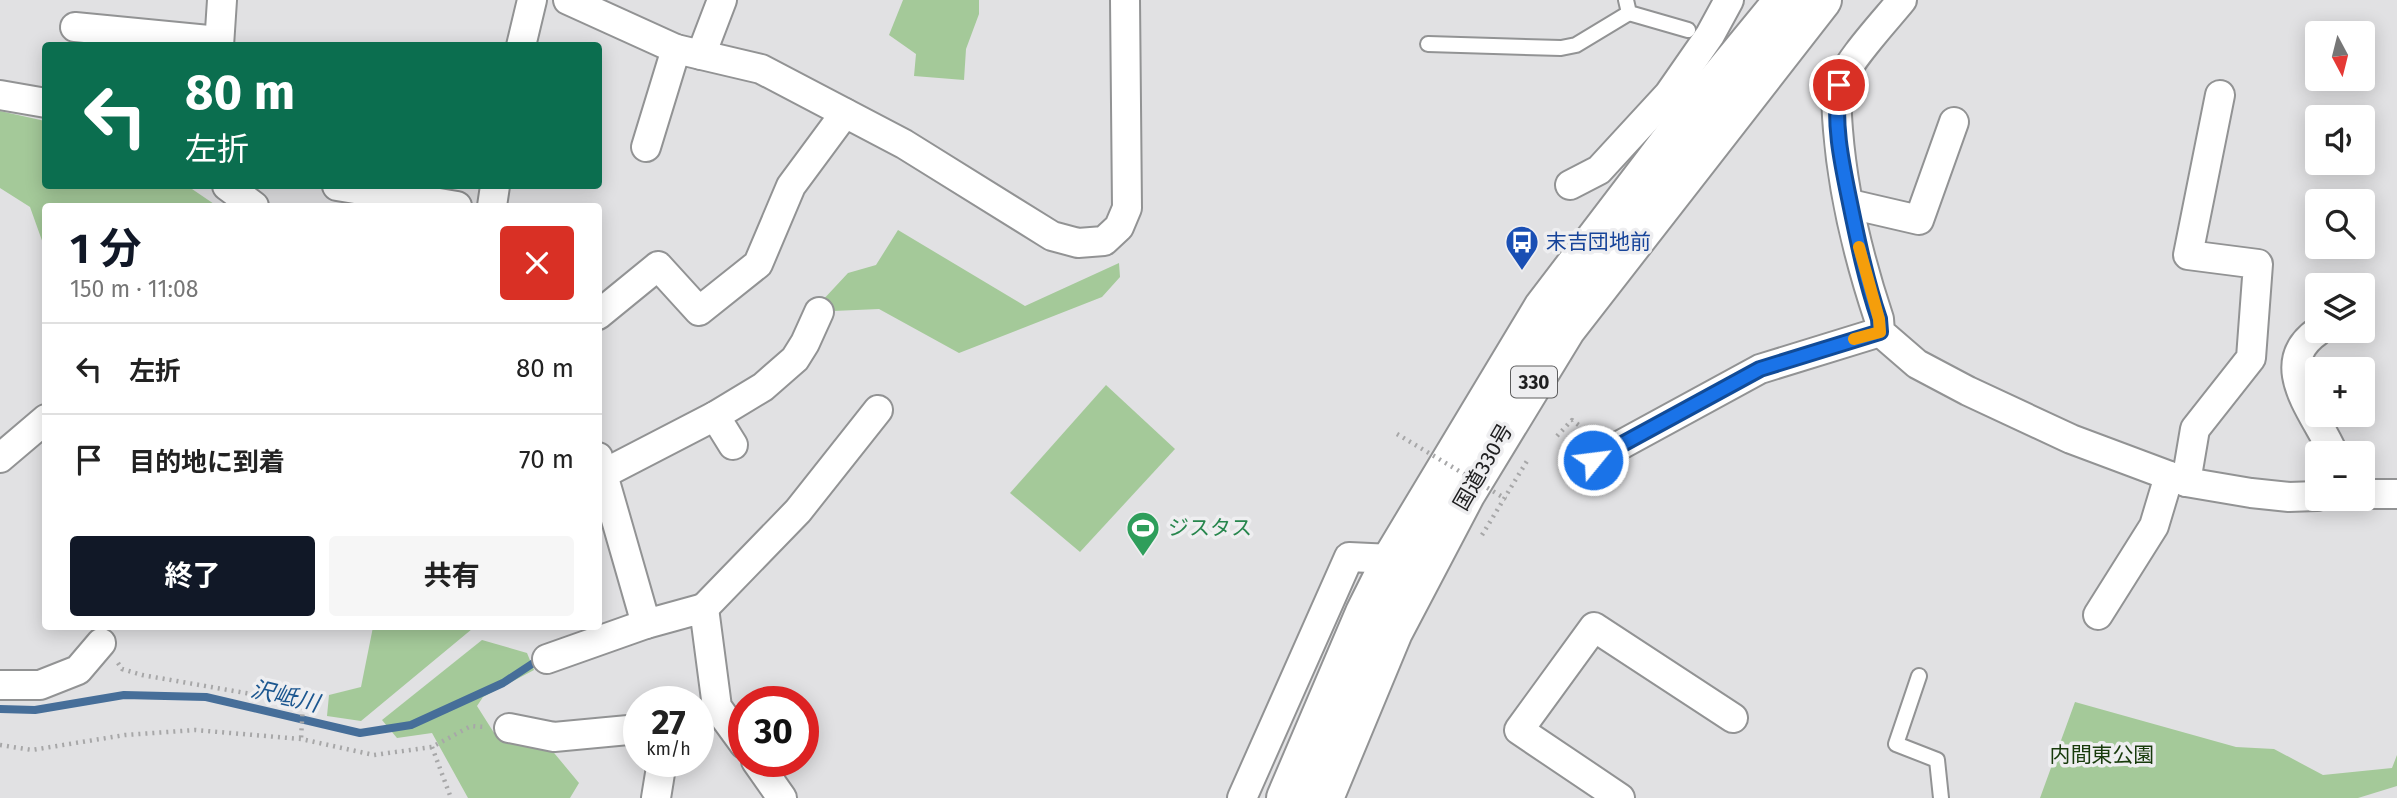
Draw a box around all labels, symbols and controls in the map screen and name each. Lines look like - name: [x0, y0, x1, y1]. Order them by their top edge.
- north arrow: [2305, 21, 2375, 91]
- map controls: [2305, 21, 2375, 511]
- pin: [1809, 55, 1869, 115]
- text: 80 m: [185, 63, 295, 122]
- icon: arrive: [1820, 66, 1858, 104]
- icon: left: [70, 70, 161, 161]
- button: sound: [2305, 105, 2375, 175]
- text: 左折: [185, 130, 249, 168]
- button: search: [2305, 189, 2375, 259]
- bus stop icon: 末吉団地前: [1503, 223, 1541, 272]
- text: 1 分: [70, 224, 141, 274]
- button: close: [500, 226, 574, 300]
- place label: 末吉団地前: [1546, 229, 1651, 255]
- button: layers: [2305, 273, 2375, 343]
- text: 150 m · 11:08: [70, 275, 198, 303]
- icon: left: [70, 350, 108, 388]
- text: 80 m: [516, 353, 574, 384]
- text: 左折: [129, 356, 181, 387]
- button: +: [2305, 357, 2375, 427]
- road number: 330: [1511, 366, 1557, 398]
- street label: 国道330号: [1448, 419, 1518, 515]
- position arrow: [1556, 423, 1630, 497]
- icon: arrive: [70, 441, 108, 479]
- button: −: [2305, 441, 2375, 511]
- text: 70 m: [519, 444, 574, 475]
- text: 目的地に到着: [129, 447, 285, 478]
- sports icon: ジスタス: [1124, 509, 1162, 558]
- place label: ジスタス: [1168, 515, 1252, 541]
- button: 終了: [70, 536, 315, 616]
- button: 共有: [329, 536, 574, 616]
- water label: 沢岻川: [248, 675, 325, 718]
- speed limit sign: 30: [728, 686, 819, 777]
- text: 27: [651, 701, 686, 743]
- text: km/h: [646, 738, 691, 760]
- park label: 内間東公園: [2050, 742, 2155, 768]

